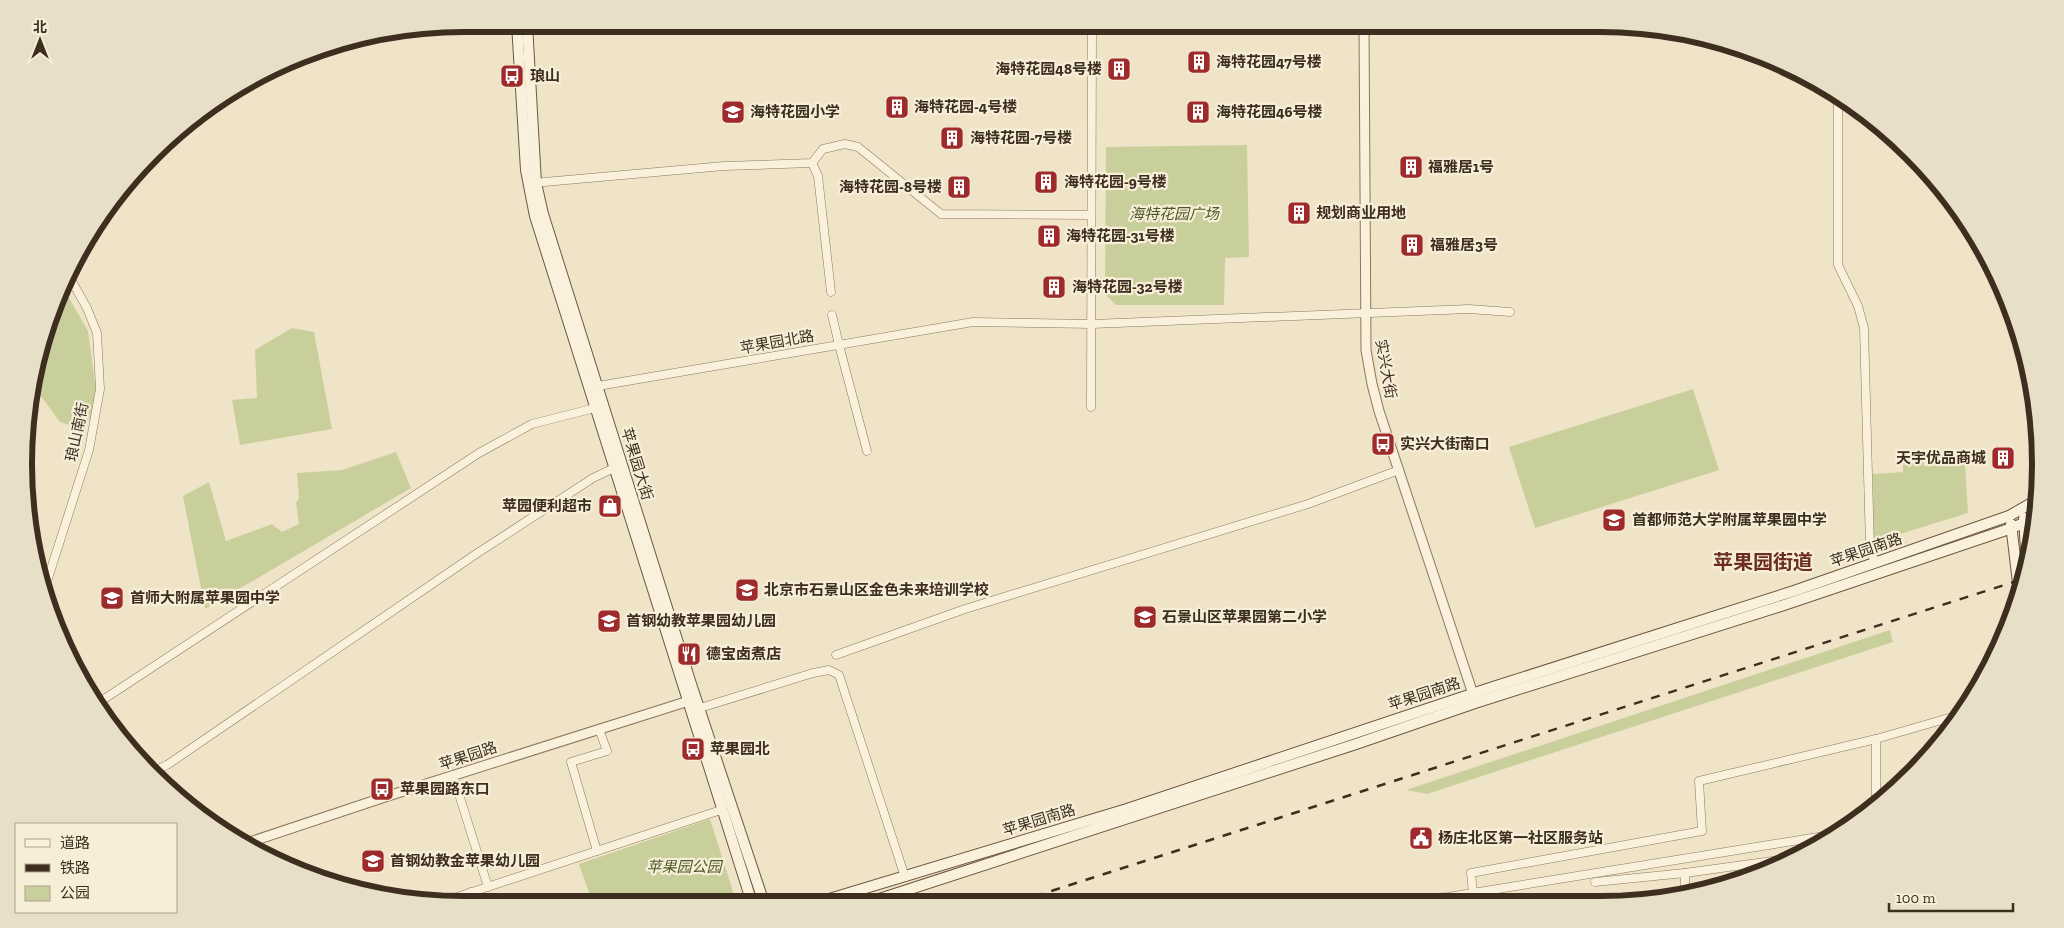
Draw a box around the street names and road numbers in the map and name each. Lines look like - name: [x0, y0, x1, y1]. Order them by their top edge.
- street label: 苹果园北路: [738, 327, 816, 357]
- street label: 实兴大街: [1372, 338, 1400, 400]
- street label: 琅山南街: [62, 401, 92, 463]
- street label: 苹果园大街: [617, 425, 657, 503]
- street label: 苹果园南路: [1828, 529, 1904, 571]
- street label: 苹果园南路: [1386, 674, 1462, 714]
- street label: 苹果园路: [437, 738, 499, 774]
- street label: 苹果园南路: [1000, 800, 1078, 840]

